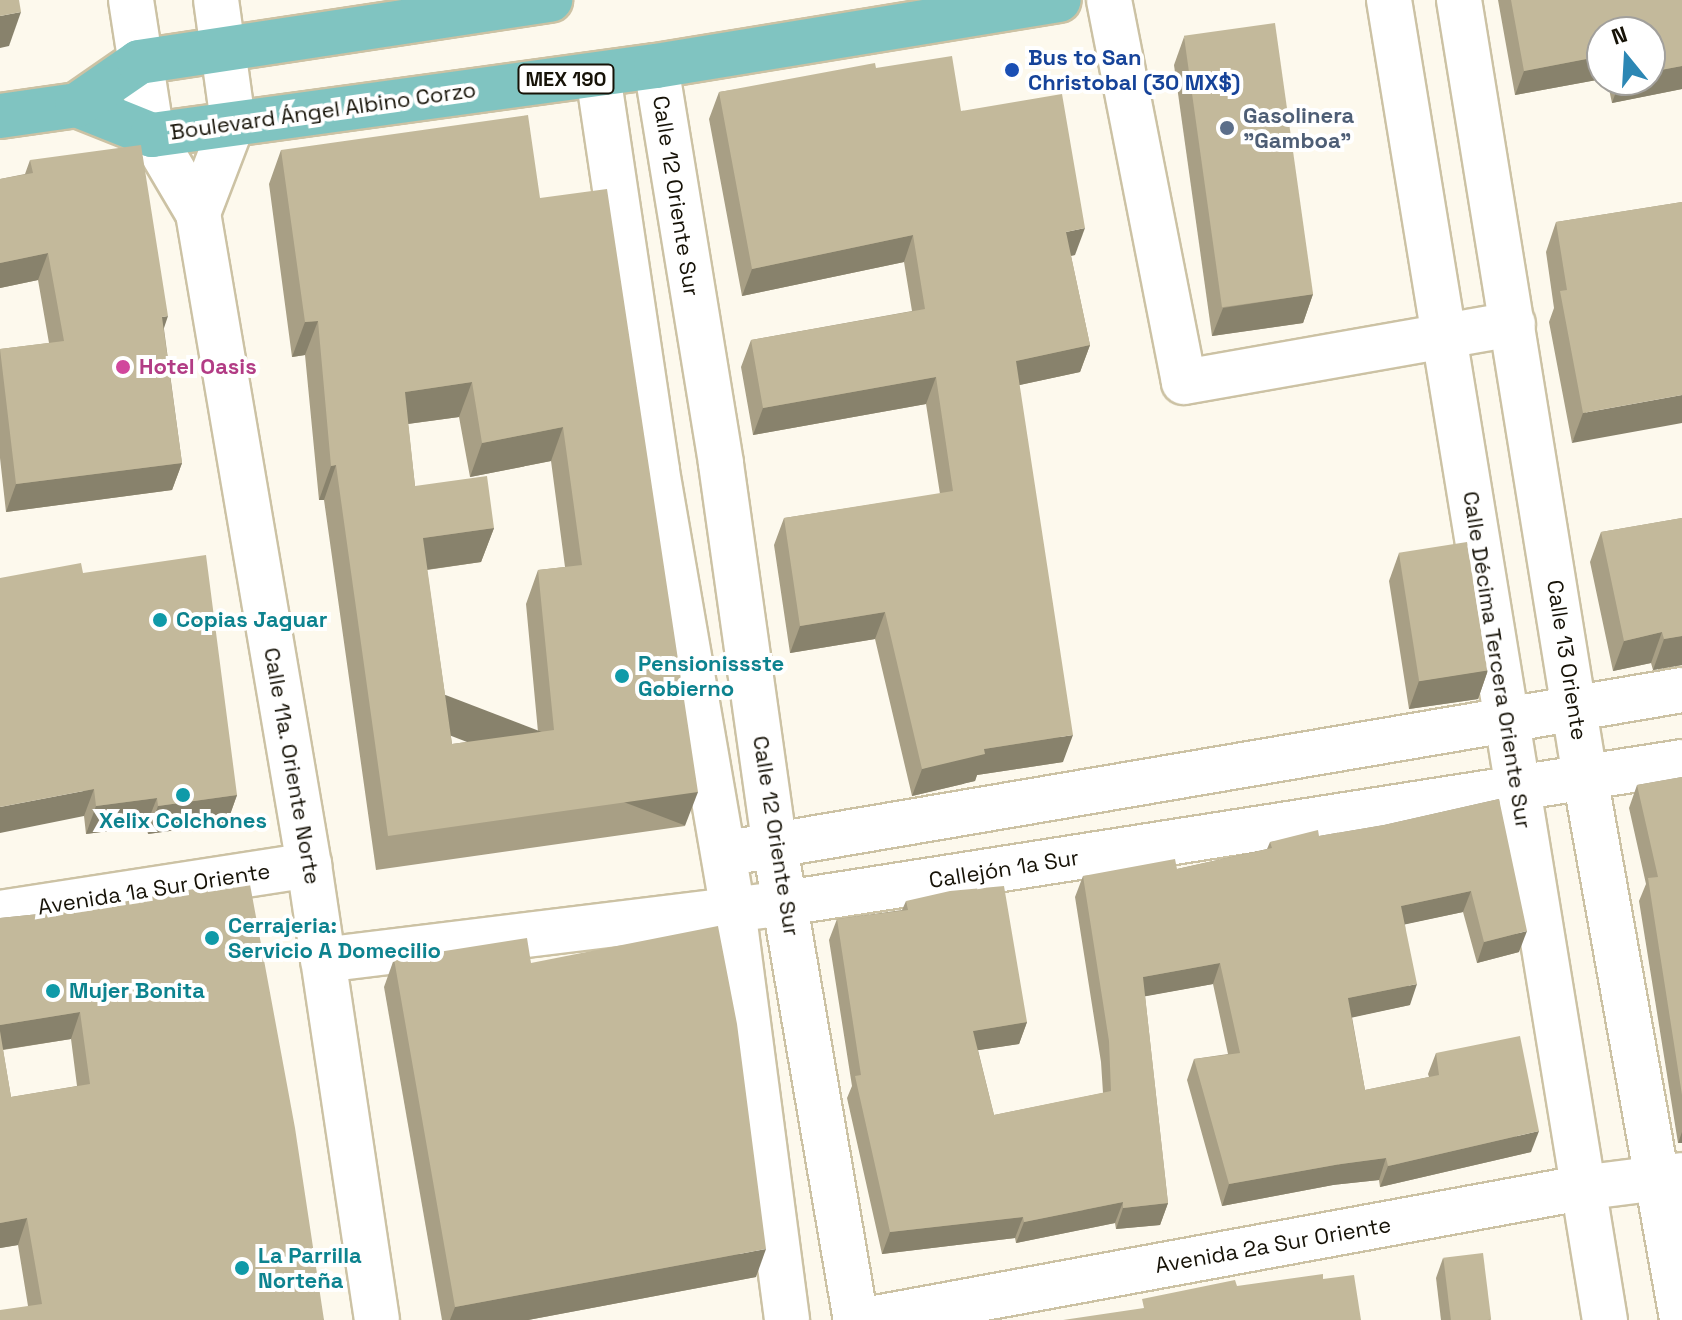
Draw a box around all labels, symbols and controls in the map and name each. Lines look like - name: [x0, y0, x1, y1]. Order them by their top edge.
- north arrow: [1586, 16, 1666, 96]
- text: N: [1608, 19, 1631, 51]
- place label: Bus to San Christobal (30 MX$): [1028, 44, 1240, 96]
- marker: Bus to San Christobal (30 MX$): [1003, 61, 1021, 79]
- road number: MEX 190: [516, 63, 616, 95]
- street label: Boulevard Ángel Albino Corzo: [168, 76, 478, 146]
- street label: Calle 12 Oriente Sur: [647, 94, 705, 298]
- place label: Gasolinera "Gamboa": [1243, 102, 1354, 154]
- marker: Gasolinera "Gamboa": [1218, 119, 1236, 137]
- place label: Hotel Oasis: [139, 354, 257, 380]
- marker: Hotel Oasis: [114, 358, 132, 376]
- street label: Calle Décima Tercera Oriente Sur: [1457, 489, 1537, 831]
- street label: Calle 13 Oriente: [1541, 578, 1593, 742]
- place label: Copias Jaguar: [176, 607, 327, 633]
- marker: Copias Jaguar: [151, 611, 169, 629]
- street label: Calle 11a. Oriente Norte: [258, 645, 326, 887]
- place label: Pensionissste Gobierno: [638, 650, 784, 702]
- marker: Pensionissste Gobierno: [613, 667, 631, 685]
- street label: Calle 12 Oriente Sur: [747, 734, 805, 938]
- marker: Xelix Colchones: [174, 786, 192, 804]
- place label: Xelix Colchones: [99, 808, 267, 834]
- street label: Callejón 1a Sur: [927, 844, 1081, 894]
- street label: Avenida 1a Sur Oriente: [36, 858, 272, 920]
- place label: Cerrajeria: Servicio A Domecilio: [228, 912, 441, 964]
- marker: Cerrajeria: Servicio A Domecilio: [203, 929, 221, 947]
- place label: Mujer Bonita: [69, 978, 205, 1004]
- marker: Mujer Bonita: [44, 982, 62, 1000]
- street label: Avenida 2a Sur Oriente: [1153, 1211, 1393, 1279]
- place label: La Parrilla Norteña: [258, 1242, 362, 1294]
- marker: La Parrilla Norteña: [233, 1259, 251, 1277]

